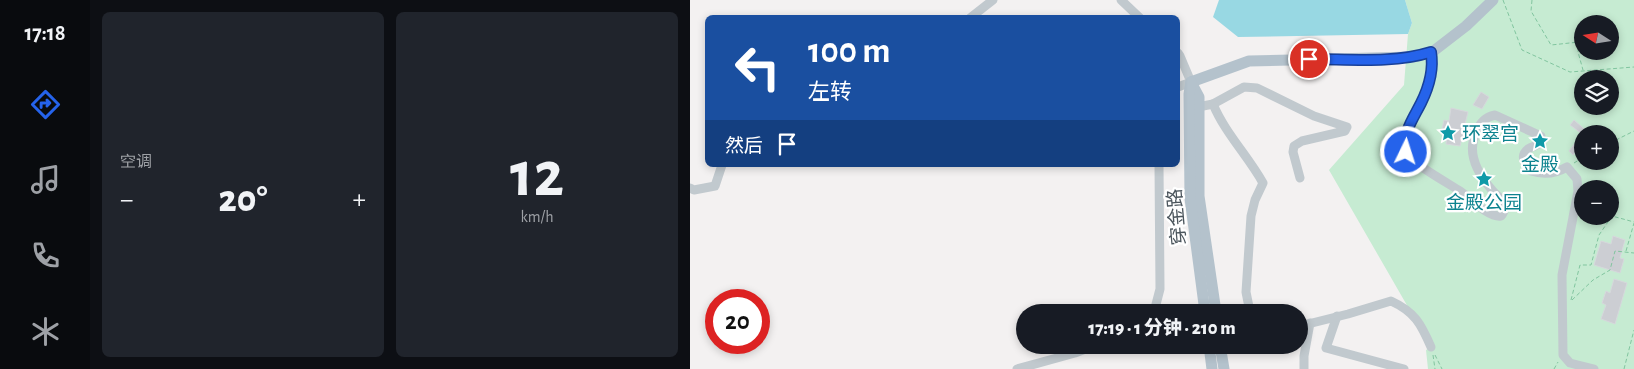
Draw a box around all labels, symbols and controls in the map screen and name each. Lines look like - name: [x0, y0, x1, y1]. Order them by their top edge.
- north arrow: [1574, 15, 1619, 60]
- map controls: [1574, 15, 1619, 225]
- text: 17:18: [24, 22, 66, 44]
- text: 100 m: [808, 34, 891, 69]
- icon: left: [725, 35, 790, 100]
- pin: [1288, 38, 1330, 80]
- icon: arrive: [1295, 45, 1323, 73]
- button: layers: [1574, 70, 1619, 115]
- text: 左转: [808, 81, 852, 103]
- icon: directions: [28, 87, 63, 122]
- place icon: 环翠宫: [1438, 123, 1458, 143]
- place label: 环翠宫: [1462, 123, 1519, 144]
- position arrow: [1379, 125, 1431, 177]
- button: +: [1574, 125, 1619, 170]
- icon: arrive: [773, 130, 801, 158]
- place icon: 金殿: [1530, 131, 1550, 151]
- text: 然后: [725, 137, 763, 156]
- text: 12: [510, 143, 564, 208]
- text: 空调: [120, 154, 152, 170]
- place label: 金殿: [1521, 154, 1559, 175]
- icon: music: [28, 162, 63, 197]
- place icon: 金殿公园: [1474, 169, 1494, 189]
- button: −: [1574, 180, 1619, 225]
- text: 20°: [219, 181, 267, 219]
- text: −: [120, 186, 133, 214]
- text: +: [353, 186, 366, 214]
- street label: 穿金路: [1164, 188, 1189, 246]
- place label: 金殿公园: [1446, 192, 1522, 213]
- text: km/h: [520, 209, 554, 225]
- icon: phone: [28, 238, 63, 273]
- speed limit sign: 20: [705, 289, 770, 354]
- icon: climate: [28, 314, 63, 349]
- text: 17:19 · 1 分钟 · 210 m: [1088, 319, 1236, 338]

